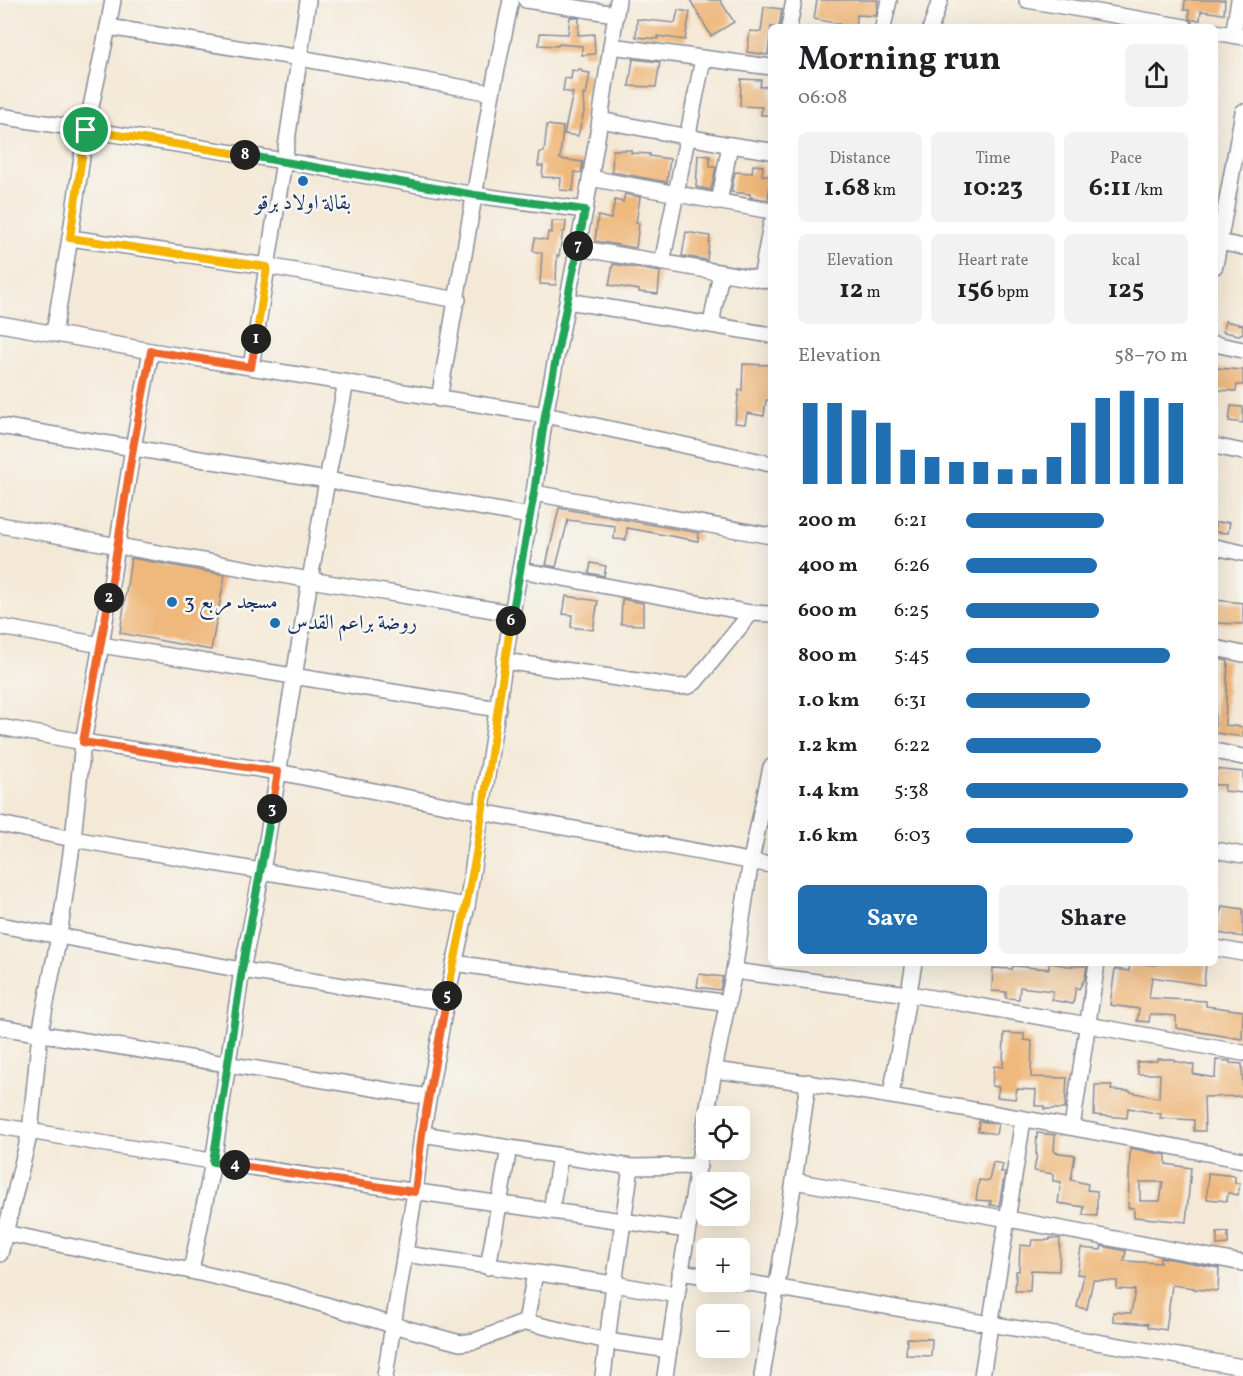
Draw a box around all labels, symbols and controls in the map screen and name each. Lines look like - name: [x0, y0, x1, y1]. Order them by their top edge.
- text: Morning run: [798, 38, 1001, 84]
- button: share: [1125, 44, 1188, 107]
- text: 06:08: [798, 84, 847, 112]
- pin: [60, 104, 111, 155]
- icon: arrive: [69, 113, 102, 146]
- pin: 8: [230, 140, 260, 170]
- text: 8: [241, 144, 249, 166]
- text: Distance: [829, 148, 891, 170]
- text: Time: [975, 148, 1011, 170]
- text: Pace: [1110, 148, 1142, 170]
- text: 1.68: [824, 170, 870, 206]
- text: 10:23: [963, 170, 1023, 206]
- text: 6:11: [1089, 170, 1131, 206]
- marker: بقالة اولاد برقو: [296, 174, 310, 188]
- text: km: [870, 180, 896, 202]
- text: /km: [1131, 180, 1163, 202]
- place label: بقالة اولاد برقو: [253, 189, 351, 218]
- pin: 7: [563, 231, 593, 261]
- text: 7: [574, 235, 582, 257]
- text: Elevation: [827, 250, 893, 272]
- text: Heart rate: [958, 250, 1028, 272]
- text: kcal: [1112, 250, 1140, 272]
- text: 12: [839, 272, 863, 308]
- text: 156: [957, 272, 994, 308]
- text: 125: [1108, 272, 1144, 308]
- text: m: [863, 282, 881, 304]
- text: bpm: [994, 282, 1029, 304]
- pin: 1: [241, 324, 271, 354]
- text: 1: [253, 328, 259, 350]
- text: Elevation: [798, 342, 881, 370]
- text: 58–70 m: [1114, 342, 1188, 370]
- text: 200 m: [798, 507, 856, 535]
- text: 6:21: [894, 507, 927, 535]
- text: 400 m: [798, 552, 858, 580]
- text: 6:26: [894, 552, 930, 580]
- pin: 2: [94, 583, 124, 613]
- text: 2: [105, 587, 113, 609]
- place label: مسجد مربع 3: [184, 588, 278, 620]
- marker: مسجد مربع 3: [165, 595, 179, 609]
- text: 600 m: [798, 597, 857, 625]
- text: 6:25: [894, 597, 929, 625]
- pin: 6: [496, 606, 526, 636]
- place label: روضة براعم القدس: [287, 609, 417, 642]
- text: 6: [507, 610, 515, 632]
- marker: روضة براعم القدس: [268, 616, 282, 630]
- text: 800 m: [798, 642, 857, 670]
- text: 5:45: [894, 642, 929, 670]
- text: 1.0 km: [798, 687, 860, 715]
- text: 6:31: [894, 687, 927, 715]
- text: 1.2 km: [798, 732, 858, 760]
- text: 6:22: [894, 732, 930, 760]
- text: 1.4 km: [798, 777, 859, 805]
- text: 5:38: [894, 777, 929, 805]
- pin: 3: [257, 794, 287, 824]
- text: 3: [268, 798, 276, 820]
- text: 1.6 km: [798, 822, 858, 850]
- text: 6:03: [894, 822, 931, 850]
- button: Save: [798, 885, 987, 954]
- button: Share: [999, 885, 1188, 954]
- pin: 5: [432, 981, 462, 1011]
- text: 5: [443, 985, 451, 1007]
- map controls: [696, 1106, 750, 1358]
- button: locate: [696, 1106, 750, 1160]
- pin: 4: [220, 1150, 250, 1180]
- text: 4: [230, 1154, 240, 1176]
- button: layers: [696, 1172, 750, 1226]
- button: +: [696, 1238, 750, 1292]
- button: −: [696, 1304, 750, 1358]

